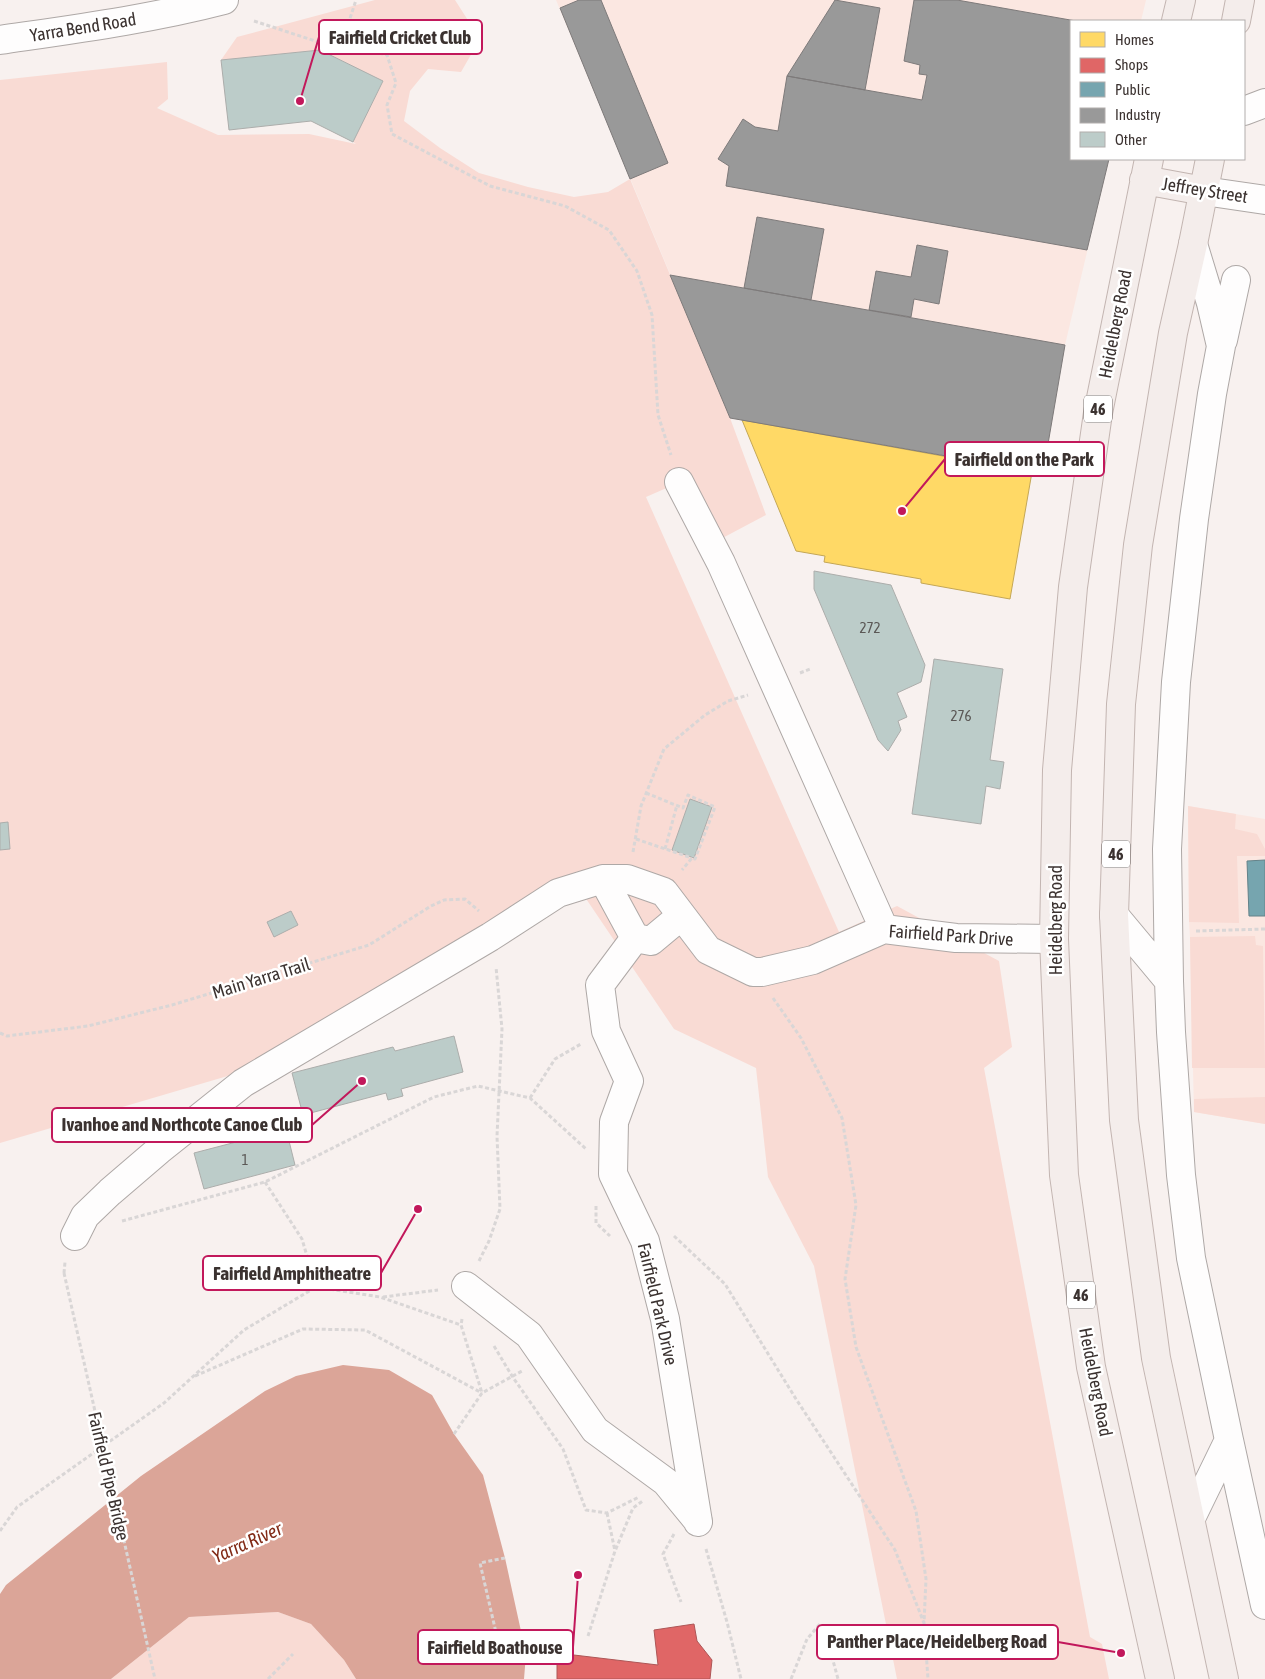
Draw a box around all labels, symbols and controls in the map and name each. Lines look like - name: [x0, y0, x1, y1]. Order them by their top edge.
- street label: Yarra Bend Road: [28, 8, 138, 46]
- callout: Fairfield Cricket Club: [319, 20, 482, 54]
- legend: [1070, 20, 1245, 160]
- text: Fairfield Cricket Club: [329, 26, 471, 48]
- text: Homes: [1115, 31, 1154, 48]
- text: Shops: [1115, 56, 1148, 73]
- text: Public: [1115, 81, 1150, 98]
- text: Industry: [1115, 106, 1161, 123]
- text: Other: [1115, 131, 1147, 148]
- street label: Jeffrey Street: [1161, 173, 1249, 207]
- street label: Heidelberg Road: [1094, 268, 1136, 380]
- road number: 46: [1084, 396, 1112, 422]
- callout: Fairfield on the Park: [945, 442, 1104, 476]
- text: Fairfield on the Park: [955, 448, 1094, 470]
- house number: 272: [859, 619, 881, 636]
- house number: 276: [950, 707, 972, 724]
- road number: 46: [1102, 841, 1130, 868]
- street label: Heidelberg Road: [1045, 865, 1066, 975]
- street label: Fairfield Park Drive: [888, 920, 1014, 950]
- street label: Main Yarra Trail: [210, 953, 313, 1003]
- callout: Ivanhoe and Northcote Canoe Club: [52, 1108, 312, 1142]
- text: Ivanhoe and Northcote Canoe Club: [62, 1113, 302, 1135]
- house number: 1: [241, 1151, 249, 1168]
- street label: Fairfield Park Drive: [634, 1241, 682, 1367]
- callout: Fairfield Amphitheatre: [203, 1256, 381, 1290]
- text: Fairfield Amphitheatre: [213, 1262, 371, 1284]
- road number: 46: [1067, 1282, 1095, 1308]
- street label: Heidelberg Road: [1075, 1326, 1117, 1438]
- street label: Fairfield Pipe Bridge: [84, 1410, 134, 1542]
- water label: Yarra River: [209, 1516, 287, 1567]
- callout: Panther Place/Heidelberg Road: [817, 1625, 1058, 1659]
- callout: Fairfield Boathouse: [418, 1630, 573, 1664]
- text: Panther Place/Heidelberg Road: [827, 1630, 1047, 1652]
- text: Fairfield Boathouse: [427, 1636, 563, 1658]

